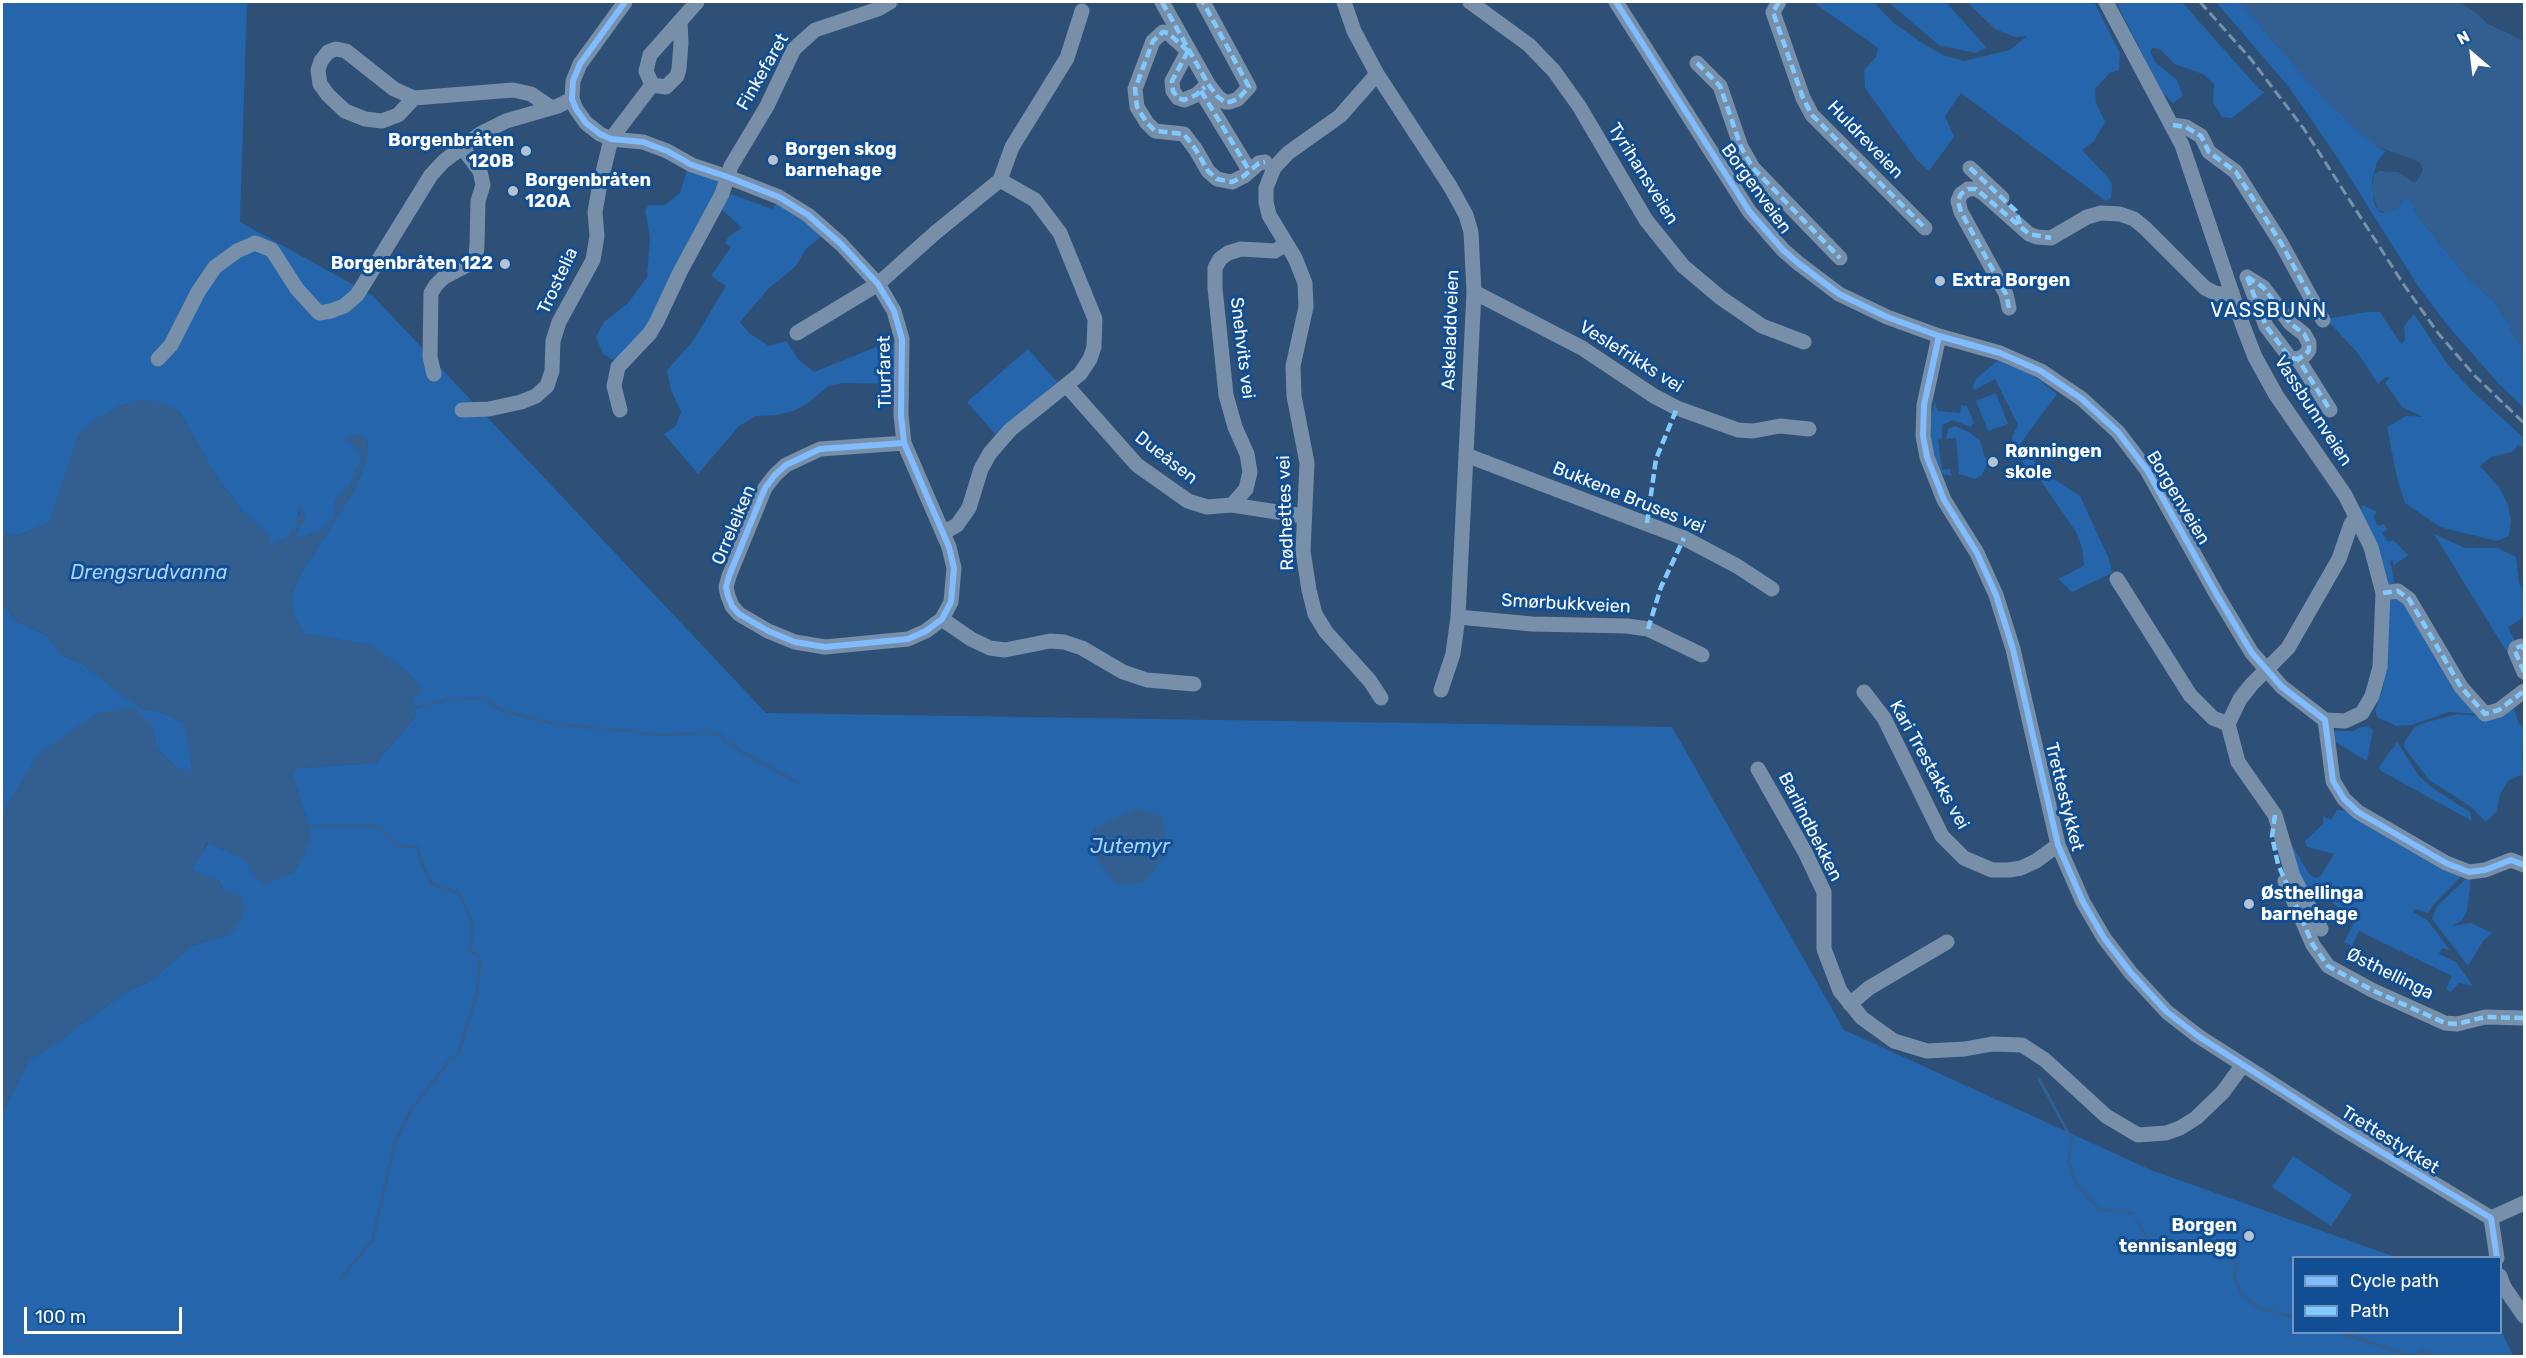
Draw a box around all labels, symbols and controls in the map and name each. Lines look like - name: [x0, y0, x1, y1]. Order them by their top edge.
- north arrow: [2442, 24, 2502, 84]
- text: N: [2454, 27, 2473, 49]
- street label: Finkefaret: [732, 30, 794, 114]
- street label: Huldreveien: [1822, 96, 1908, 184]
- street label: Tyrihansveien: [1603, 119, 1683, 229]
- place label: Borgenbråten 120B: [388, 130, 514, 172]
- place label: Borgen skog barnehage: [785, 139, 897, 182]
- street label: Borgenveien: [1716, 140, 1796, 238]
- marker: Borgenbråten 120B: [519, 144, 533, 158]
- marker: Borgen skog barnehage: [766, 153, 780, 167]
- place label: Borgenbråten 120A: [525, 170, 651, 213]
- marker: Borgenbråten 120A: [506, 184, 520, 198]
- street label: Trostelia: [533, 244, 583, 318]
- place label: Borgenbråten 122: [331, 253, 493, 275]
- marker: Borgenbråten 122: [498, 257, 512, 271]
- street label: Askeladdveien: [1438, 269, 1464, 391]
- place label: Extra Borgen: [1952, 270, 2070, 292]
- marker: Extra Borgen: [1933, 274, 1947, 288]
- street label: Snehvits vei: [1225, 296, 1259, 400]
- district label: VASSBUNN: [2210, 299, 2328, 323]
- street label: Veslefrikks vei: [1575, 316, 1687, 398]
- street label: Tiurfaret: [874, 335, 896, 409]
- street label: Vassbunnveien: [2269, 352, 2357, 470]
- street label: Dueåsen: [1130, 427, 1202, 489]
- place label: Rønningen skole: [2005, 441, 2102, 484]
- street label: Borgenveien: [2142, 447, 2214, 549]
- street label: Rødhettes vei: [1273, 455, 1299, 571]
- marker: Rønningen skole: [1986, 455, 2000, 469]
- street label: Bukkene Bruses vei: [1549, 457, 1709, 539]
- street label: Orreleiken: [708, 482, 760, 568]
- water label: Drengsrudvanna: [71, 561, 227, 585]
- street label: Smørbukkveien: [1501, 590, 1631, 618]
- street label: Kari Trestakks vei: [1885, 697, 1973, 833]
- street label: Trettestykket: [2040, 740, 2088, 854]
- street label: Barlindbekken: [1773, 769, 1847, 885]
- water label: Jutemyr: [1090, 835, 1170, 859]
- place label: Østhellinga barnehage: [2261, 883, 2364, 926]
- marker: Østhellinga barnehage: [2242, 897, 2256, 911]
- street label: Østhellinga: [2343, 944, 2437, 1004]
- street label: Trettestykket: [2337, 1101, 2443, 1179]
- place label: Borgen tennisanlegg: [2119, 1215, 2237, 1258]
- marker: Borgen tennisanlegg: [2242, 1229, 2256, 1243]
- legend: [2292, 1256, 2502, 1334]
- text: Cycle path: [2350, 1270, 2439, 1292]
- scale bar: [27, 1295, 184, 1333]
- text: Path: [2350, 1300, 2389, 1322]
- text: 100 m: [35, 1306, 86, 1328]

